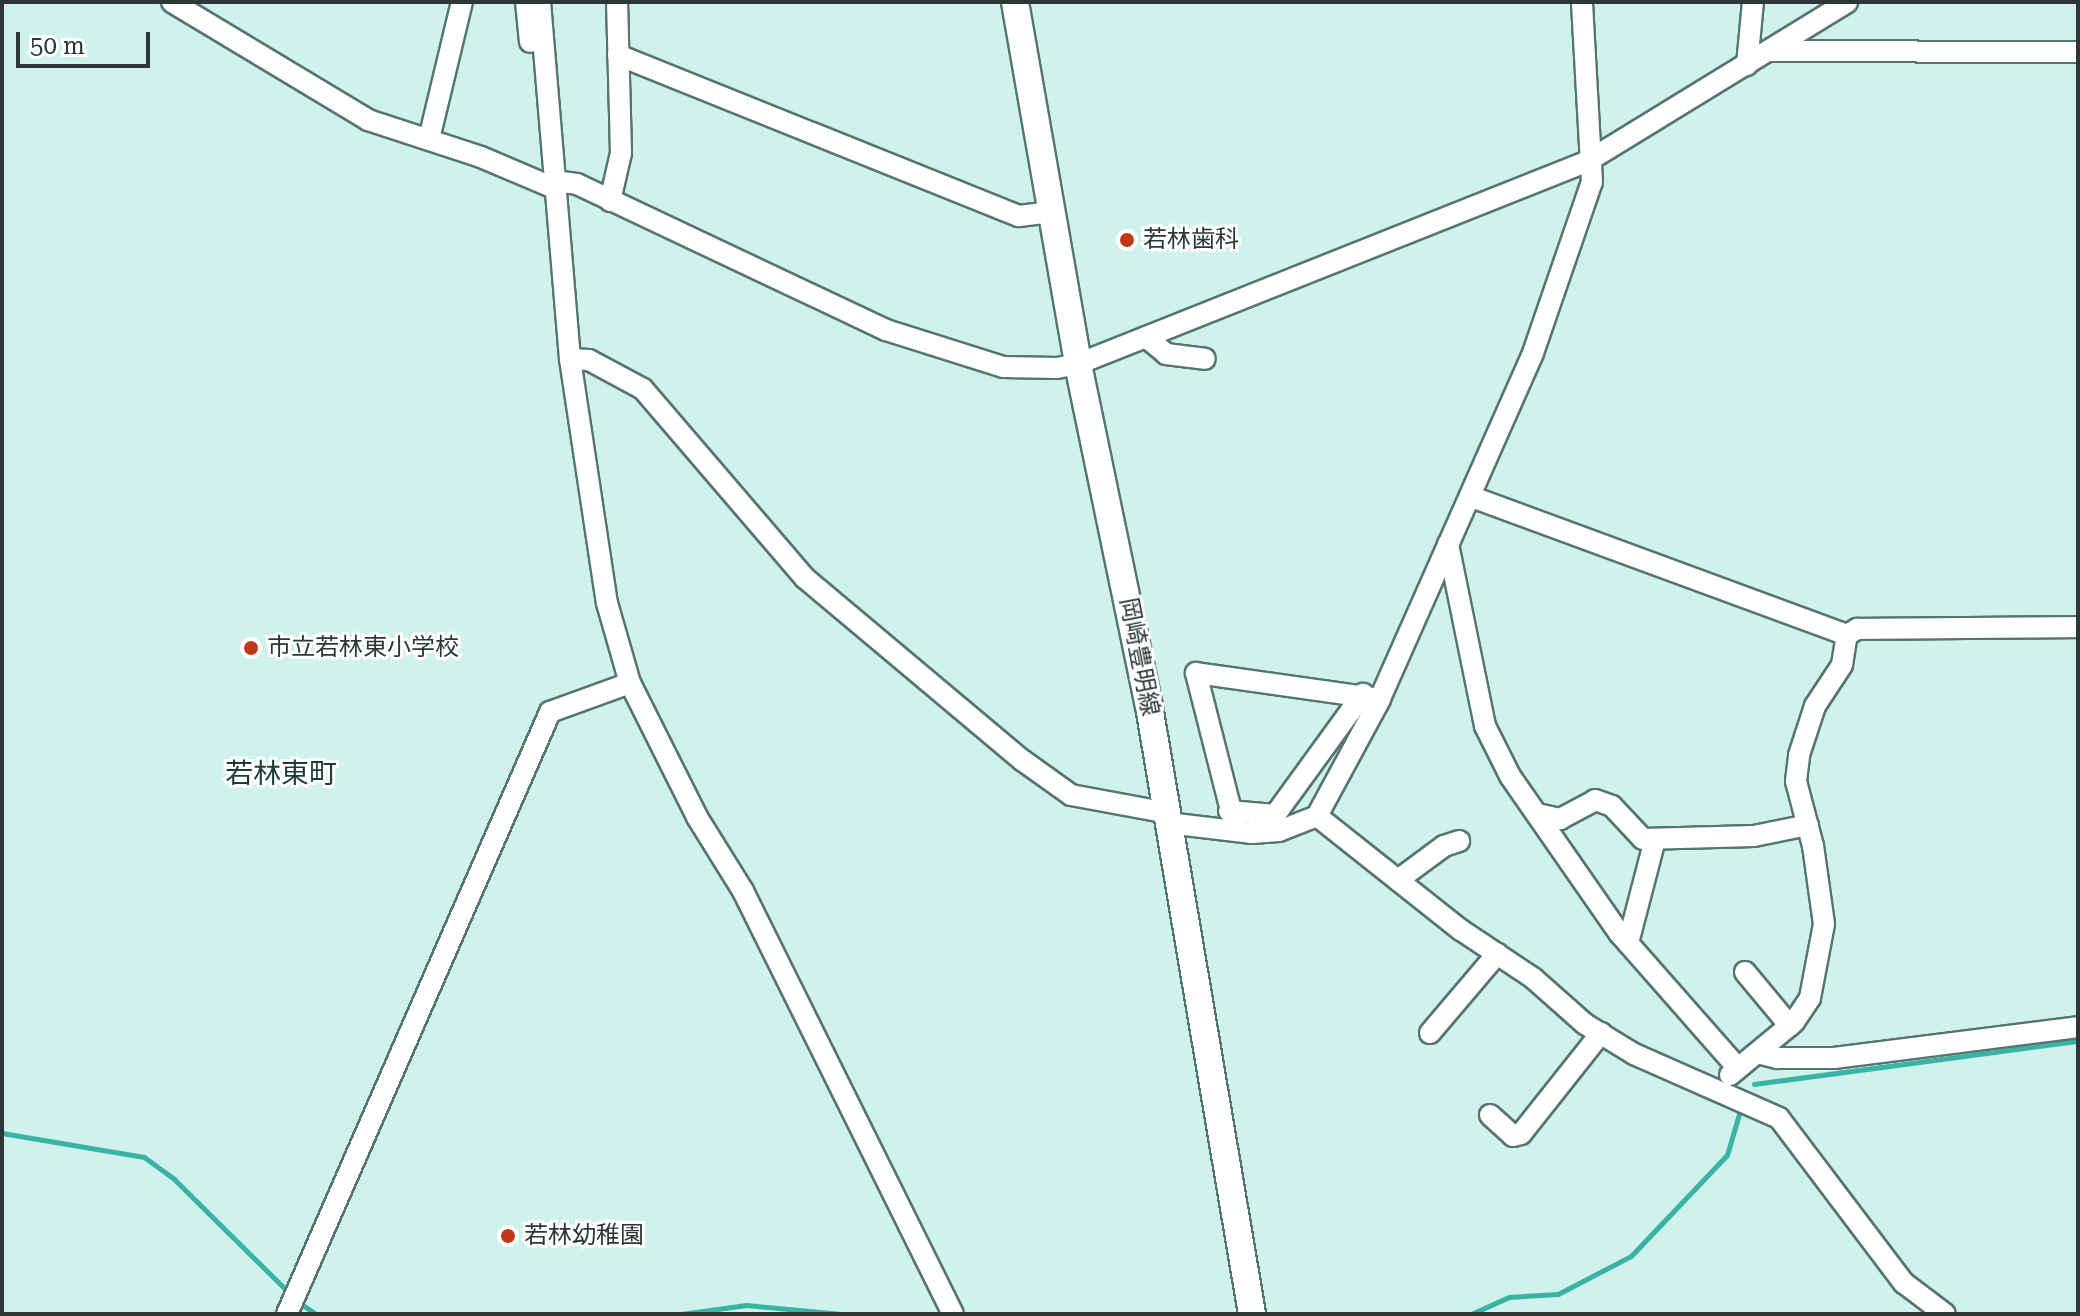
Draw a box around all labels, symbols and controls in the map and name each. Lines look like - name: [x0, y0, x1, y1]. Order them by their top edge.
- scale bar: [20, 16, 154, 66]
- text: 50 m: [30, 32, 85, 60]
- place label: 若林歯科: [1143, 226, 1239, 254]
- marker: 若林歯科: [1118, 231, 1136, 249]
- street label: 岡崎豊明線: [1113, 595, 1165, 719]
- place label: 市立若林東小学校: [267, 634, 459, 662]
- marker: 市立若林東小学校: [242, 639, 260, 657]
- district label: 若林東町: [225, 757, 337, 791]
- place label: 若林幼稚園: [524, 1222, 644, 1250]
- marker: 若林幼稚園: [499, 1227, 517, 1245]

